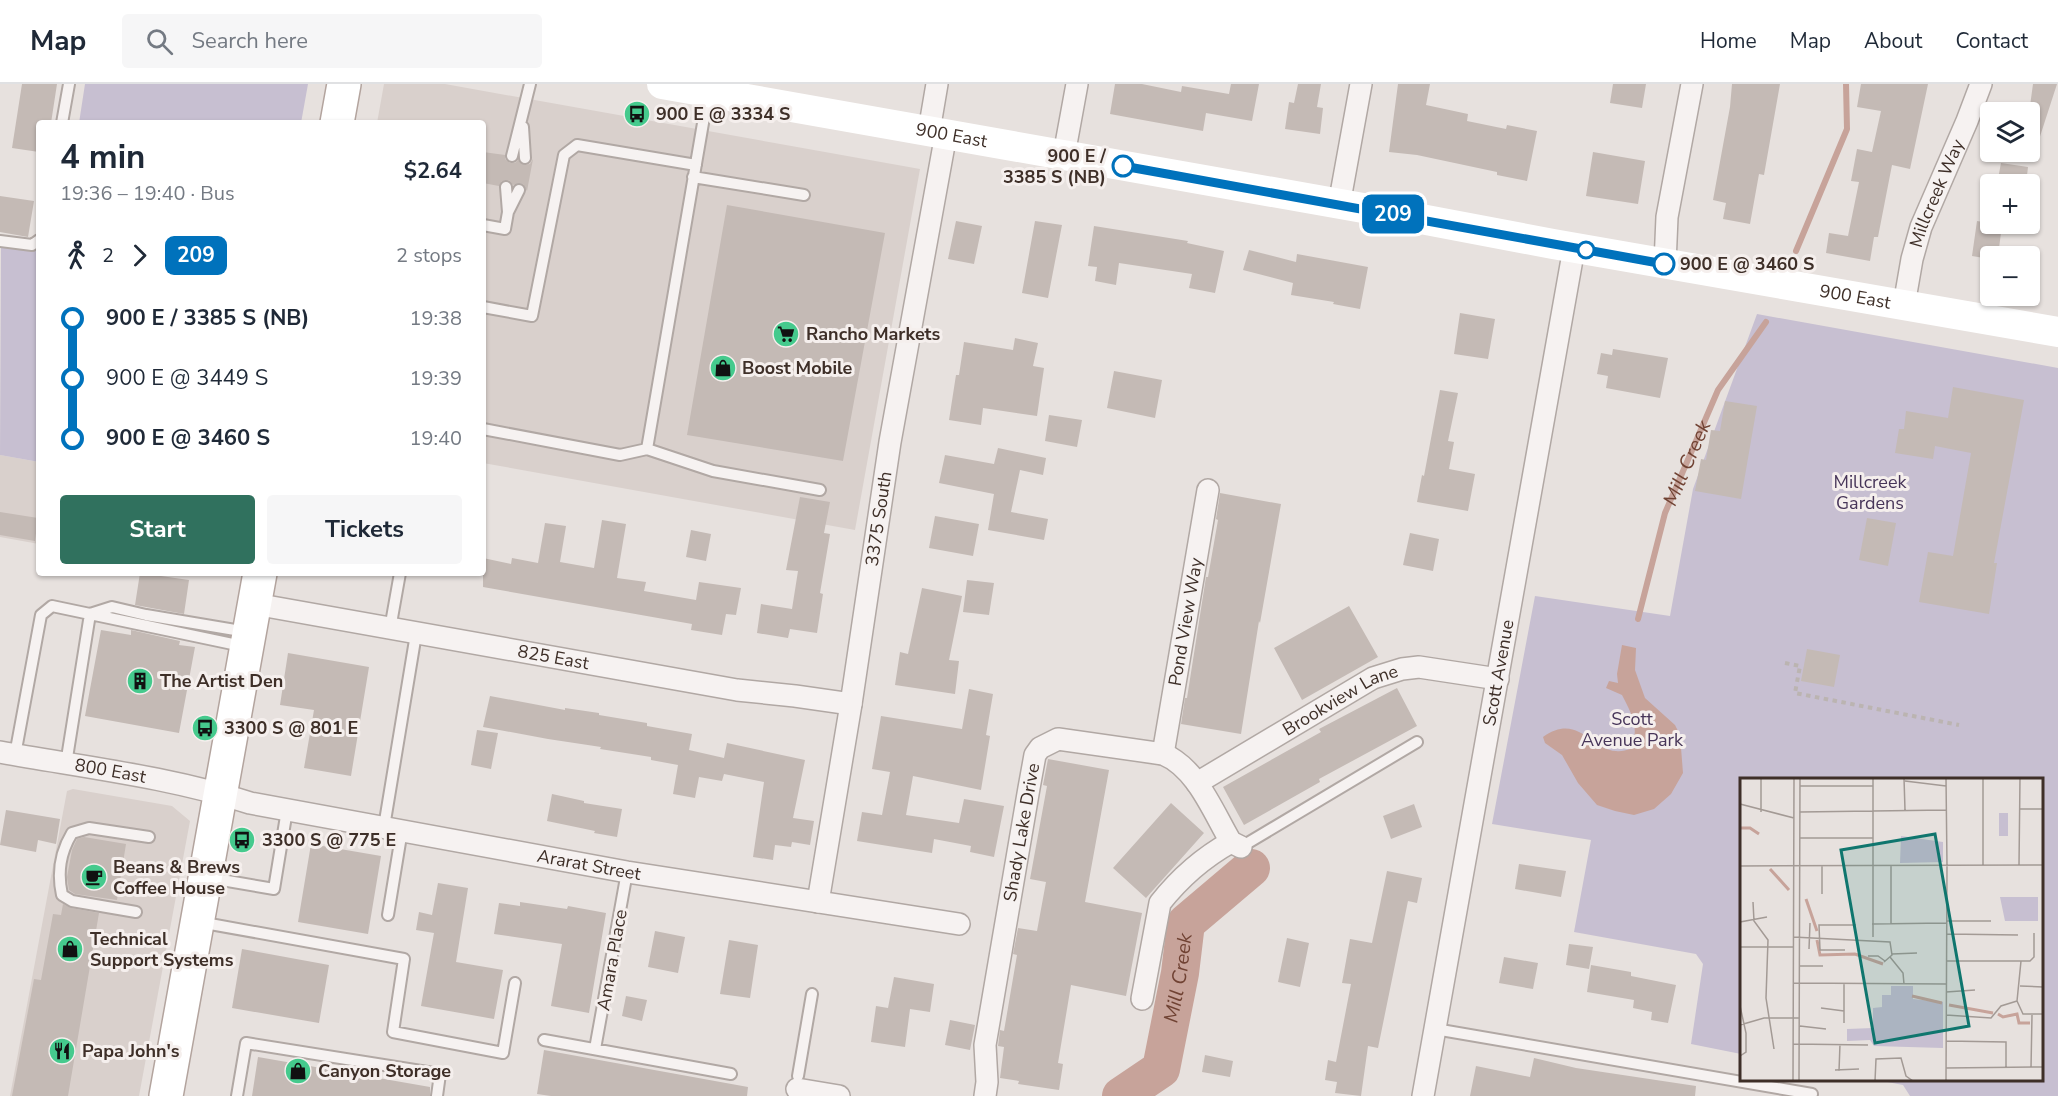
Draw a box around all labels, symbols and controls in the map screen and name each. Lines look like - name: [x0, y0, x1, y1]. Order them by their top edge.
- search box: [122, 14, 542, 68]
- text: Map: [30, 22, 86, 60]
- icon: search: [143, 25, 176, 58]
- text: Search here: [191, 26, 308, 56]
- text: Home: [1700, 27, 1757, 55]
- text: Map: [1790, 27, 1831, 55]
- text: About: [1864, 27, 1922, 55]
- text: Contact: [1955, 27, 2028, 55]
- bus stop icon: 900 E @ 3334 S: [622, 99, 652, 129]
- place label: 900 E @ 3334 S: [656, 102, 790, 126]
- map controls: [1980, 102, 2040, 306]
- button: layers: [1980, 102, 2040, 162]
- street label: 900 East: [914, 117, 990, 153]
- text: 4 min: [60, 135, 145, 180]
- street label: Millcreek Way: [1904, 135, 1970, 250]
- place label: 900 E / 3385 S (NB): [1003, 144, 1106, 189]
- marker: 900 E / 3385 S (NB): [1112, 155, 1134, 177]
- text: $2.64: [404, 156, 462, 186]
- button: +: [1980, 174, 2040, 234]
- text: 19:36 – 19:40 · Bus: [60, 180, 235, 207]
- line badge: 209: [1358, 194, 1428, 234]
- text: 209: [1374, 200, 1412, 228]
- icon: walk: [60, 239, 93, 272]
- icon: forward: [123, 239, 156, 272]
- text: 209: [177, 241, 215, 269]
- unlabelled marker: [1577, 241, 1595, 259]
- text: 2: [102, 242, 114, 269]
- text: 2 stops: [396, 242, 462, 269]
- button: −: [1980, 246, 2040, 306]
- place label: 900 E @ 3460 S: [1680, 252, 1814, 276]
- marker: 900 E @ 3460 S: [1653, 253, 1675, 275]
- street label: 900 East: [1818, 279, 1893, 315]
- text: 900 E / 3385 S (NB): [106, 303, 309, 333]
- text: 19:38: [409, 305, 462, 332]
- supermarket icon: Rancho Markets: [771, 319, 801, 349]
- place label: Rancho Markets: [806, 322, 941, 346]
- shop icon: Boost Mobile: [708, 353, 738, 383]
- place label: Boost Mobile: [742, 356, 853, 380]
- text: 900 E @ 3449 S: [106, 363, 268, 393]
- text: 19:39: [409, 365, 462, 392]
- water label: Mill Creek: [1656, 415, 1717, 510]
- text: 900 E @ 3460 S: [106, 423, 270, 453]
- text: 19:40: [409, 425, 462, 452]
- street label: 3375 South: [860, 470, 897, 568]
- park label: Millcreek Gardens: [1834, 470, 1907, 515]
- button: Start: [60, 495, 255, 564]
- button: Tickets: [267, 495, 462, 564]
- street label: Pond View Way: [1163, 555, 1208, 688]
- street label: Scott Avenue: [1477, 618, 1520, 728]
- street label: 825 East: [516, 639, 591, 675]
- street label: Brookview Lane: [1278, 659, 1401, 741]
- building icon: The Artist Den: [125, 666, 155, 696]
- place label: The Artist Den: [160, 669, 283, 693]
- park label: Scott Avenue Park: [1581, 707, 1684, 752]
- bus stop icon: 3300 S @ 801 E: [190, 713, 220, 743]
- place label: 3300 S @ 801 E: [224, 716, 358, 740]
- street label: 800 East: [73, 753, 149, 789]
- street label: Shady Lake Drive: [998, 761, 1045, 903]
- inset map: [1740, 778, 2043, 1081]
- bus stop icon: 3300 S @ 775 E: [227, 825, 257, 855]
- place label: 3300 S @ 775 E: [262, 828, 396, 852]
- street label: Ararat Street: [535, 844, 643, 886]
- place label: Beans & Brews Coffee House: [113, 855, 240, 900]
- cafe icon: Beans & Brews Coffee House: [79, 862, 109, 892]
- street label: Amara Place: [591, 907, 633, 1013]
- place label: Technical Support Systems: [90, 927, 234, 972]
- water label: Mill Creek: [1157, 931, 1198, 1025]
- shop icon: Technical Support Systems: [55, 934, 85, 964]
- restaurant icon: Papa John's: [47, 1036, 77, 1066]
- place label: Papa John's: [82, 1039, 180, 1063]
- shop icon: Canyon Storage: [283, 1056, 313, 1086]
- place label: Canyon Storage: [318, 1059, 451, 1083]

